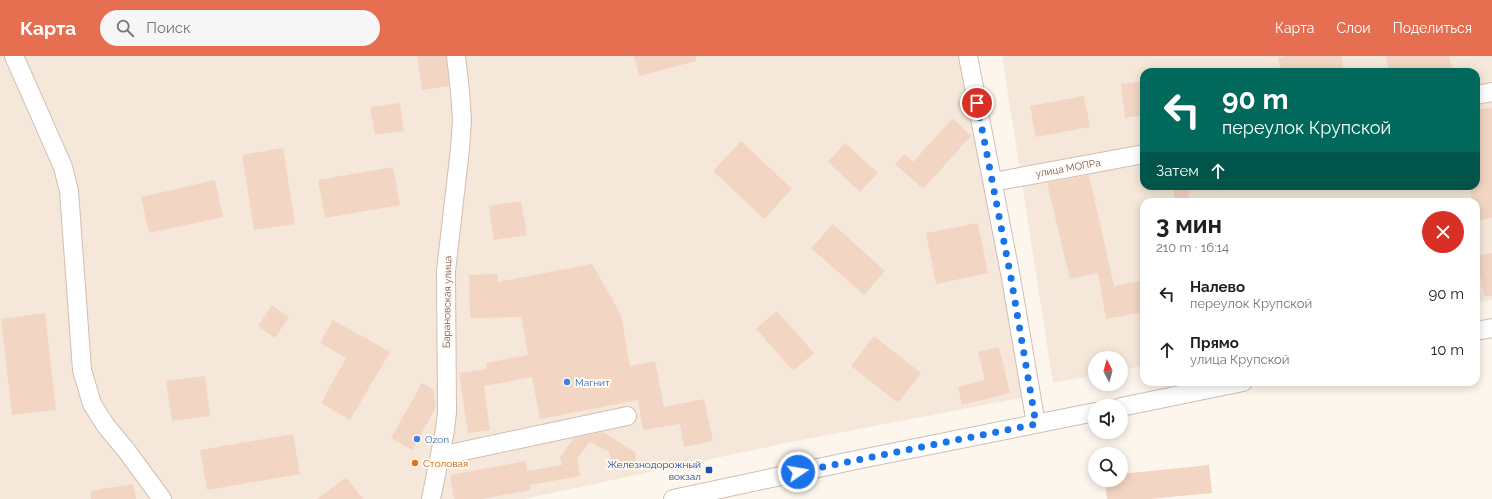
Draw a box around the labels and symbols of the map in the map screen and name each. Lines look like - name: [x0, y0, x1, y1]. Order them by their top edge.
- pin: [960, 86, 994, 120]
- street label: улица МОПРа: [1035, 157, 1101, 179]
- street label: Барановская улица: [441, 256, 453, 348]
- north arrow: [1088, 351, 1128, 391]
- marker: Магнит: [562, 377, 572, 387]
- place label: Магнит: [575, 377, 610, 388]
- marker: Ozon: [412, 434, 422, 444]
- place label: Ozon: [425, 434, 449, 445]
- position arrow: [777, 451, 819, 493]
- marker: Столовая: [410, 458, 420, 468]
- place label: Столовая: [423, 458, 468, 469]
- place label: Железнодорожный вокзал: [607, 459, 701, 482]
- marker: Железнодорожный вокзал: [704, 465, 714, 475]

